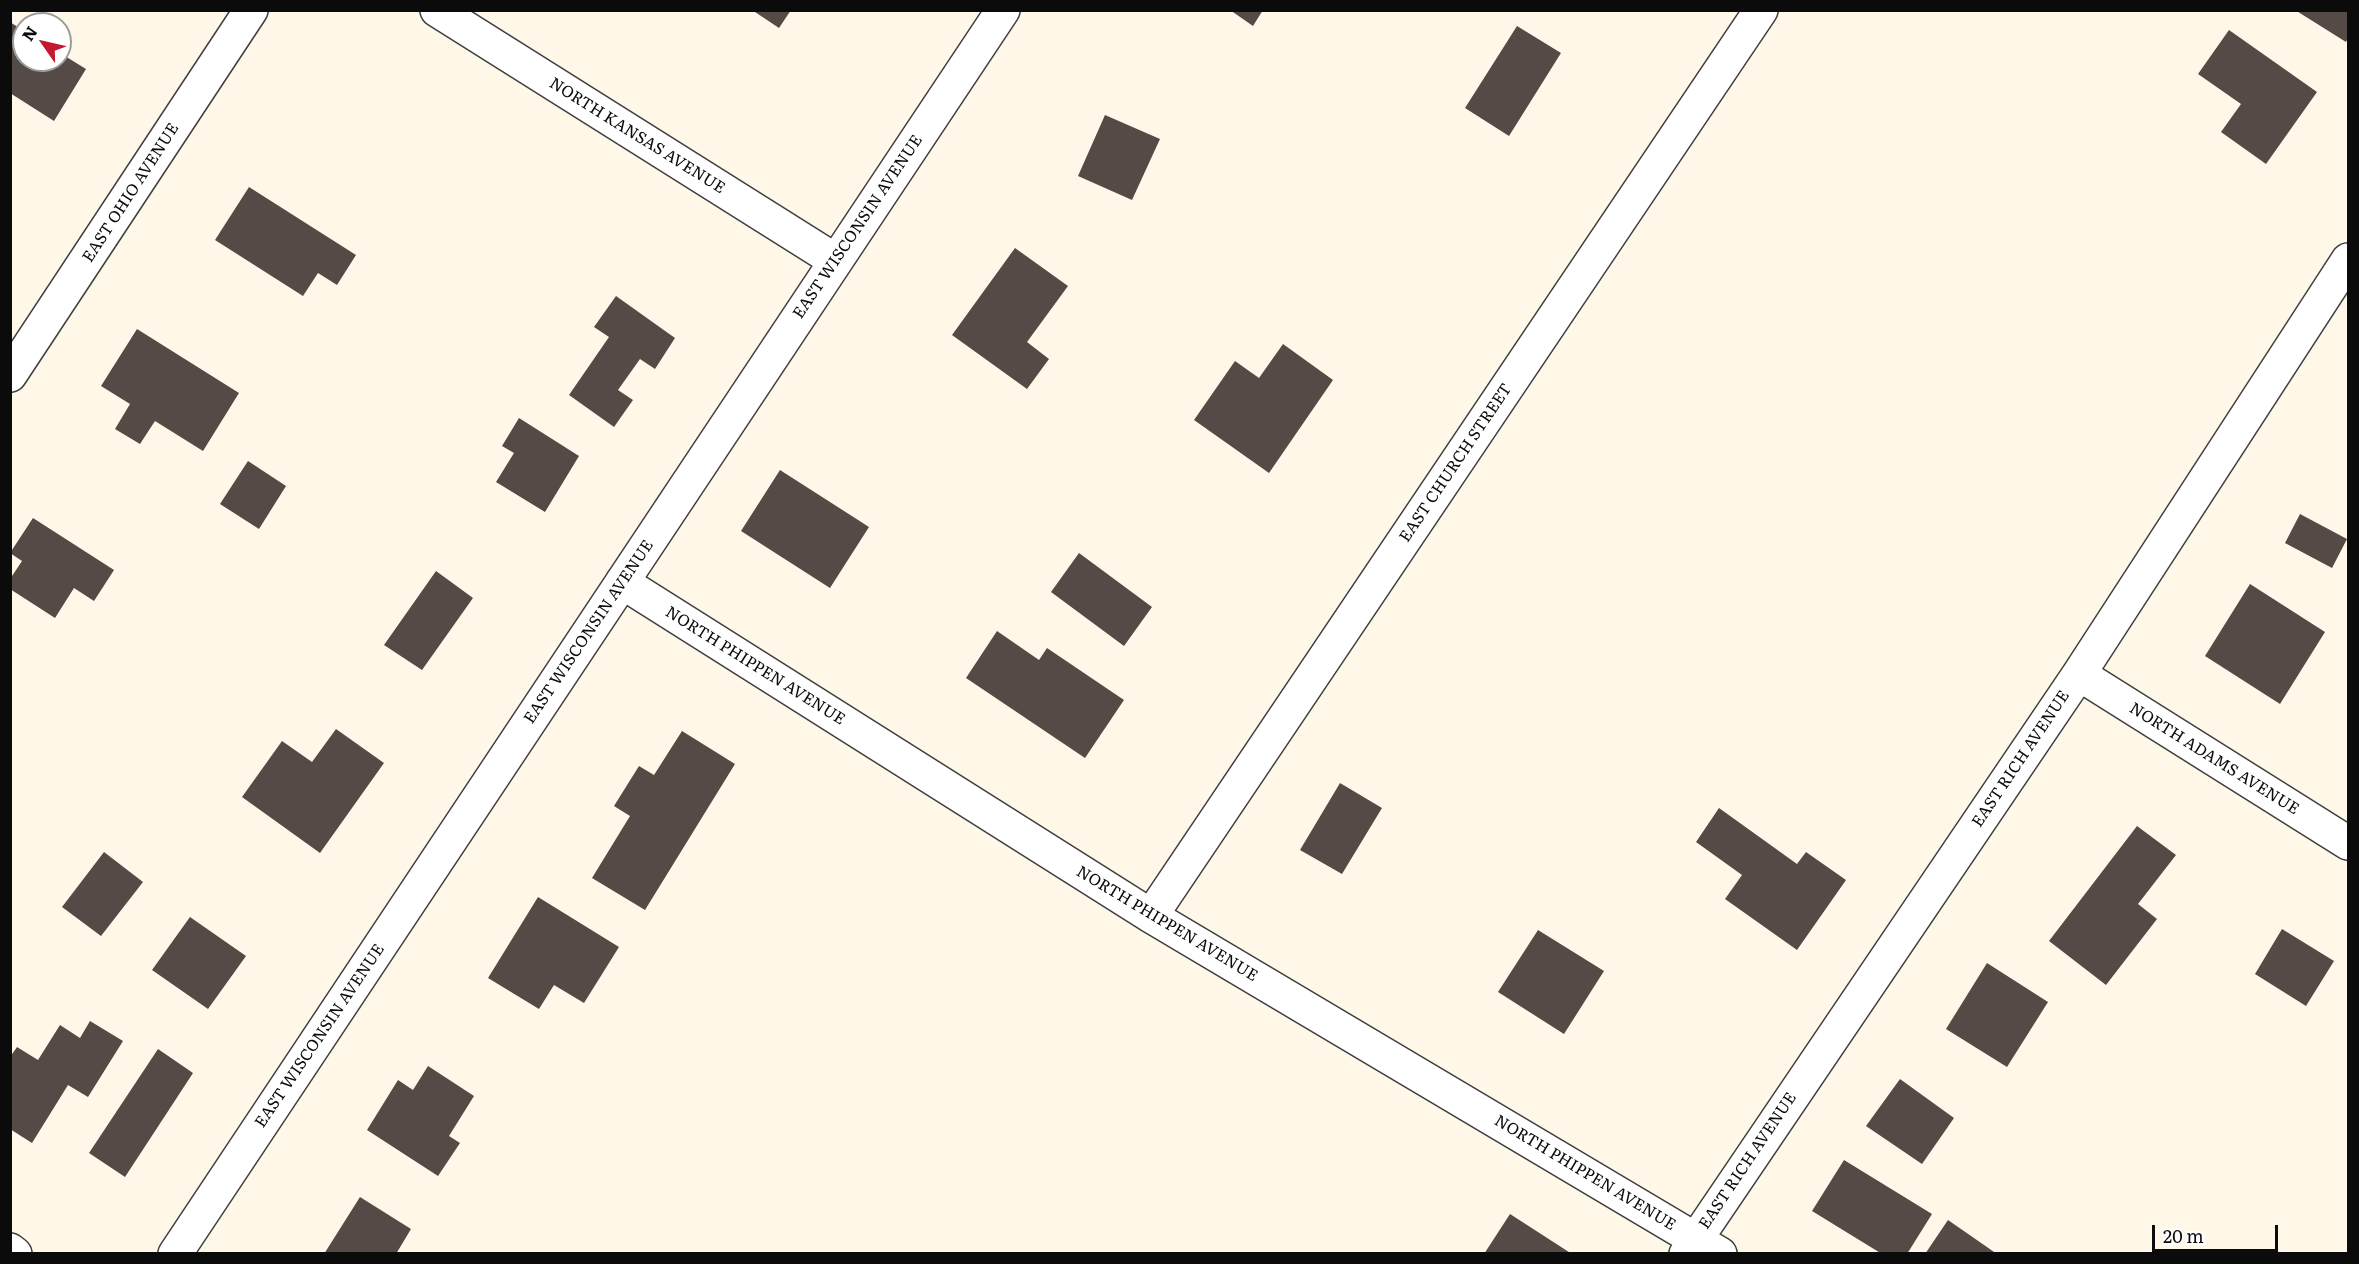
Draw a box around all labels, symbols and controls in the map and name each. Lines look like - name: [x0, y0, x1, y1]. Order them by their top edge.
- north arrow: [12, 12, 72, 72]
- text: N: [15, 21, 42, 45]
- street label: NORTH KANSAS AVENUE: [546, 74, 728, 198]
- street label: EAST OHIO AVENUE: [79, 120, 183, 266]
- street label: EAST WISCONSIN AVENUE: [789, 131, 927, 323]
- street label: EAST CHURCH STREET: [1396, 380, 1516, 546]
- street label: EAST WISCONSIN AVENUE: [520, 536, 658, 728]
- street label: NORTH PHIPPEN AVENUE: [662, 603, 848, 729]
- street label: EAST RICH AVENUE: [1968, 687, 2074, 831]
- street label: NORTH ADAMS AVENUE: [2126, 699, 2302, 819]
- street label: NORTH PHIPPEN AVENUE: [1073, 862, 1261, 986]
- street label: EAST WISCONSIN AVENUE: [251, 940, 389, 1132]
- street label: EAST RICH AVENUE: [1695, 1089, 1801, 1233]
- street label: NORTH PHIPPEN AVENUE: [1491, 1111, 1679, 1235]
- scale bar: [2155, 1213, 2281, 1251]
- text: 20 m: [2163, 1222, 2204, 1249]

